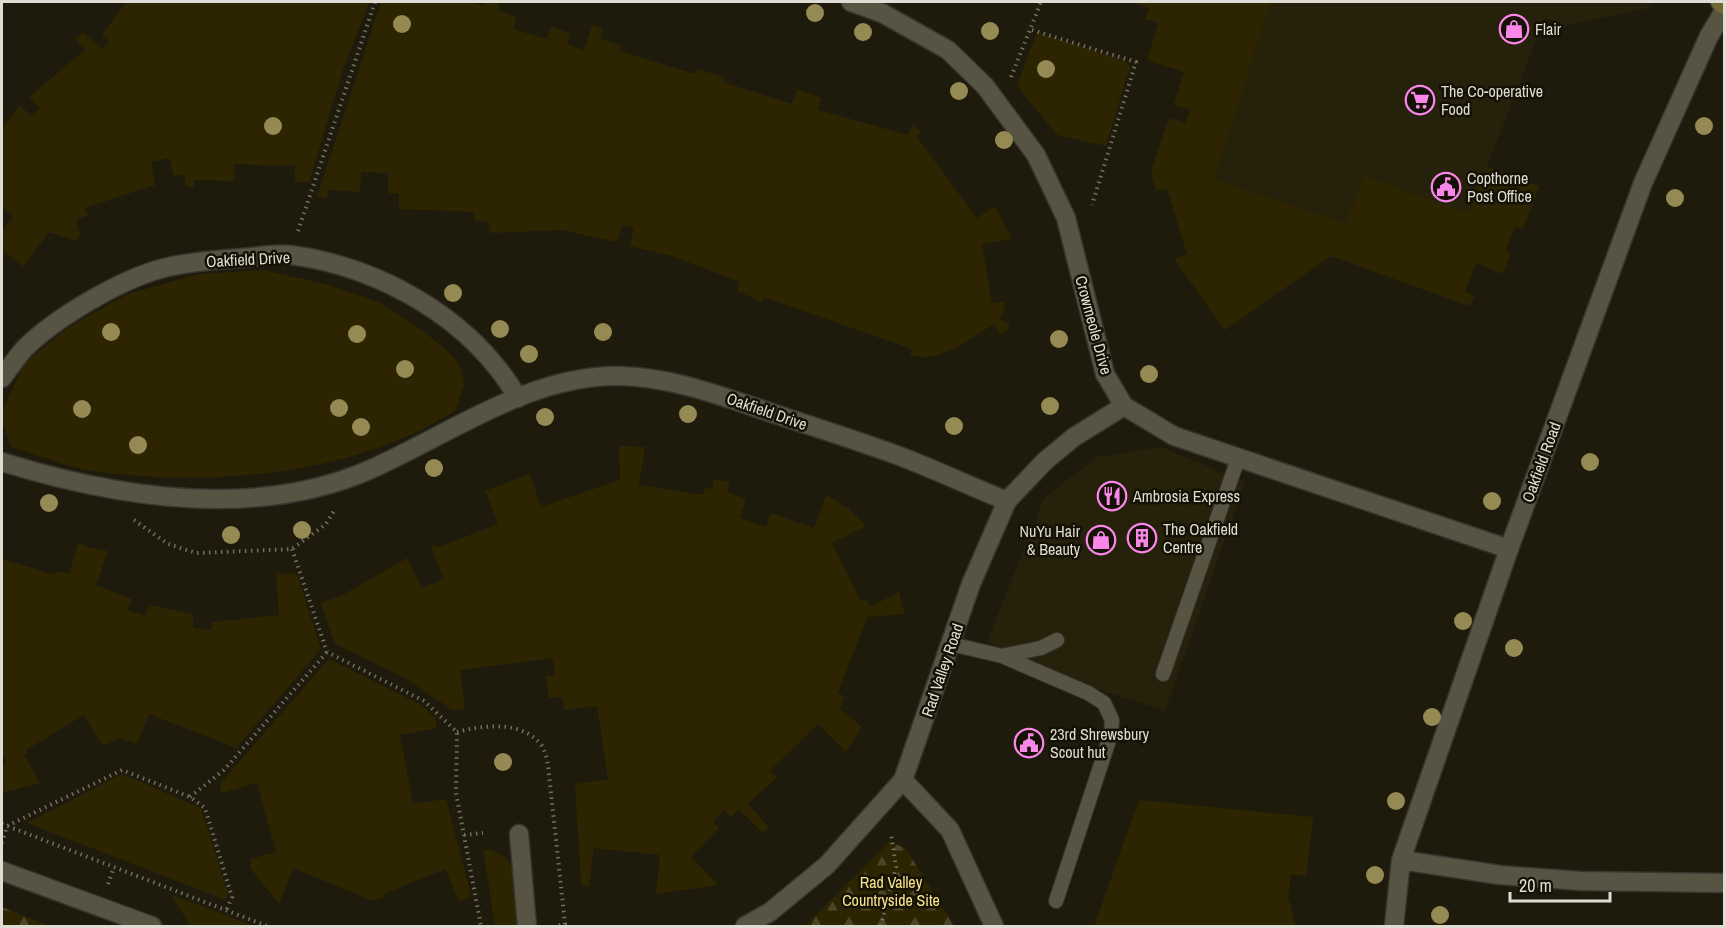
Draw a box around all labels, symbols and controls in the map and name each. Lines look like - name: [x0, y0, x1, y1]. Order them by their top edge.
- shop icon: Flair: [1498, 13, 1530, 45]
- place label: Flair: [1535, 18, 1562, 40]
- place label: The Co-operative Food: [1441, 80, 1543, 120]
- supermarket icon: The Co-operative Food: [1404, 84, 1436, 116]
- place label: Copthorne Post Office: [1467, 167, 1532, 207]
- public building icon: Copthorne Post Office: [1430, 171, 1462, 203]
- street label: Oakfield Drive: [206, 246, 290, 272]
- street label: Crowmeole Drive: [1070, 273, 1118, 377]
- street label: Oakfield Drive: [724, 387, 810, 435]
- street label: Oakfield Road: [1516, 419, 1566, 505]
- restaurant icon: Ambrosia Express: [1096, 480, 1128, 512]
- place label: Ambrosia Express: [1132, 485, 1240, 507]
- place label: The Oakfield Centre: [1163, 518, 1238, 558]
- place label: NuYu Hair & Beauty: [1019, 520, 1081, 560]
- building icon: The Oakfield Centre: [1126, 522, 1158, 554]
- shop icon: NuYu Hair & Beauty: [1085, 524, 1117, 556]
- street label: Rad Valley Road: [916, 620, 968, 720]
- place label: 23rd Shrewsbury Scout hut: [1050, 723, 1150, 763]
- public building icon: 23rd Shrewsbury Scout hut: [1013, 727, 1045, 759]
- scale bar: [1510, 865, 1610, 903]
- park label: Rad Valley Countryside Site: [842, 871, 940, 911]
- text: 20 m: [1519, 873, 1552, 898]

